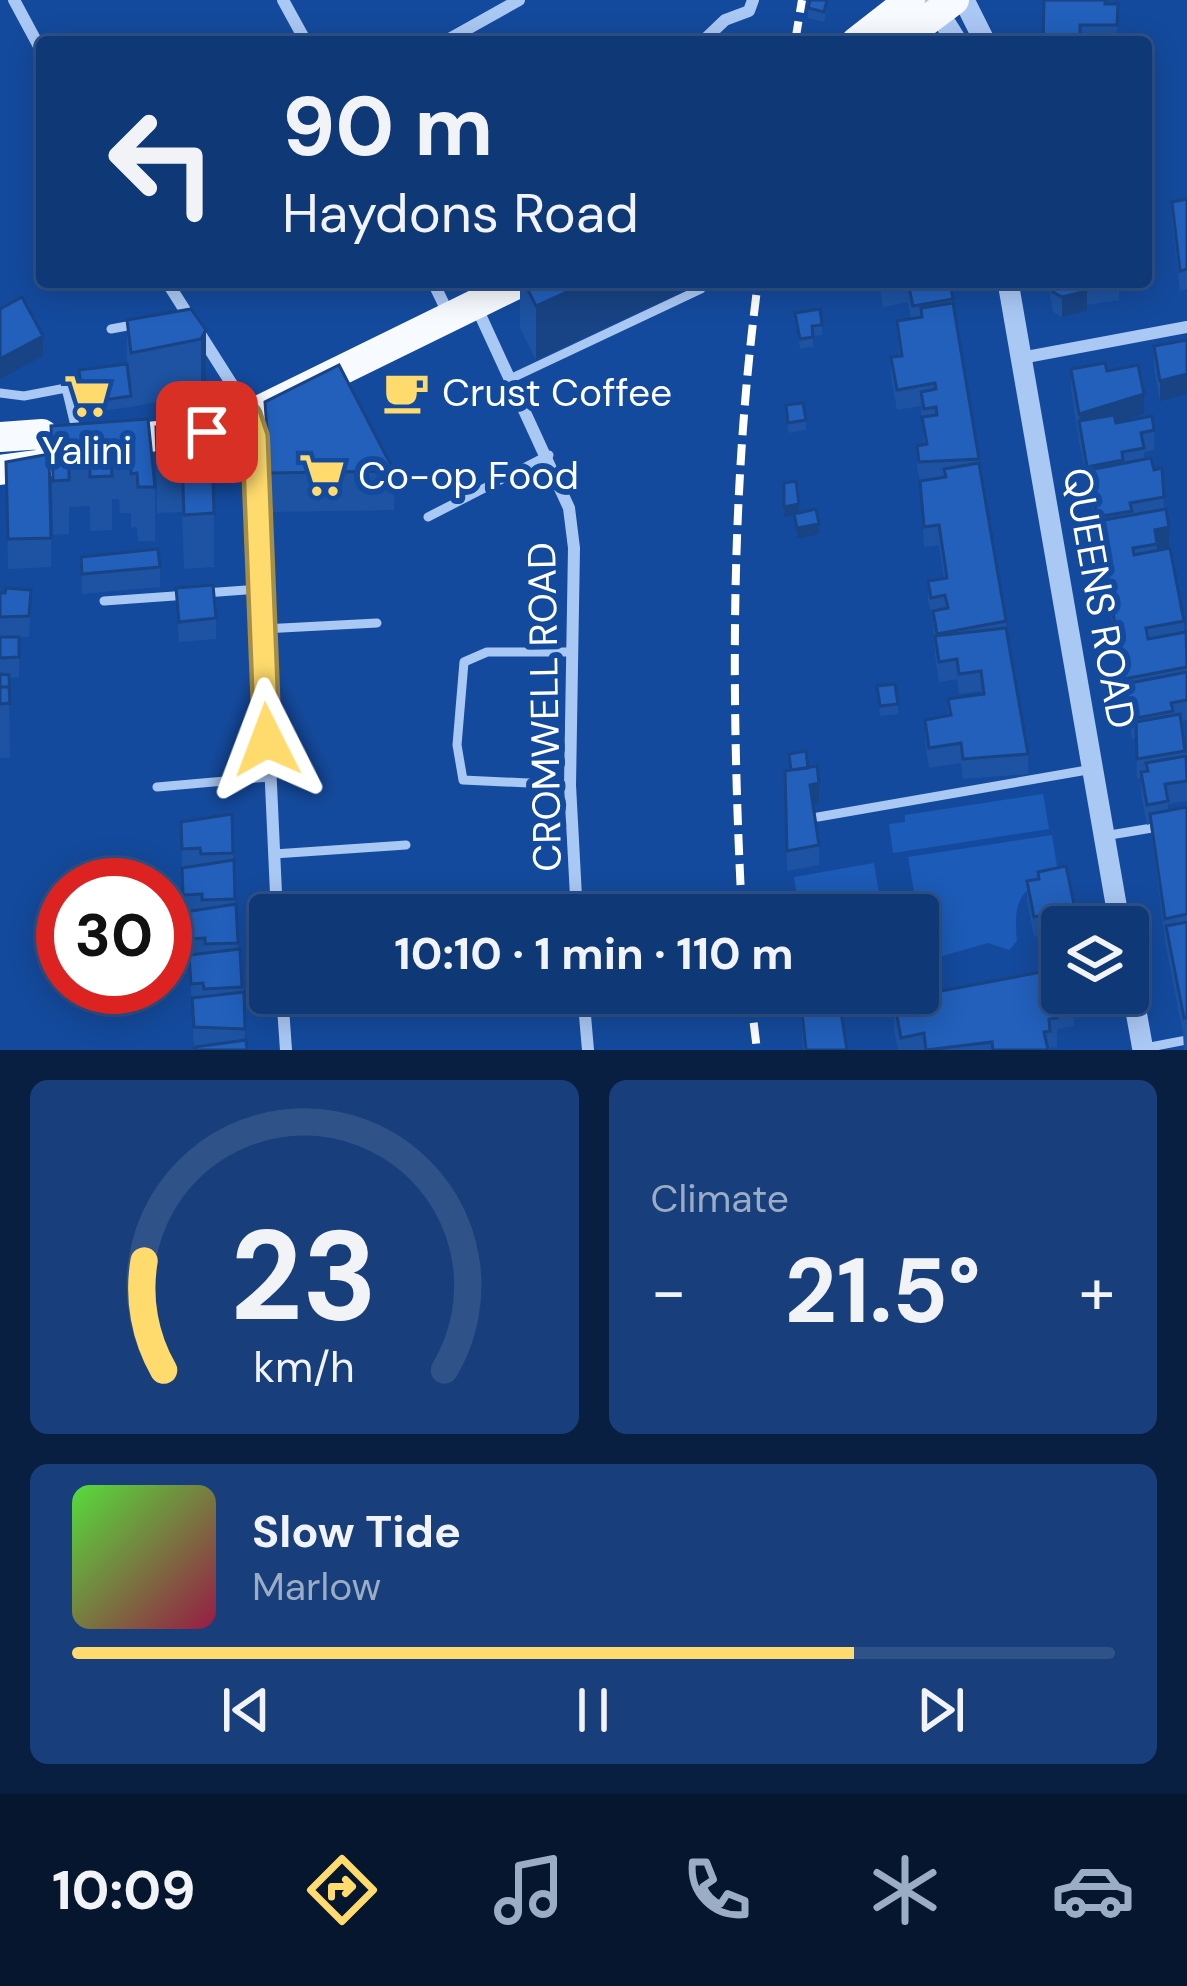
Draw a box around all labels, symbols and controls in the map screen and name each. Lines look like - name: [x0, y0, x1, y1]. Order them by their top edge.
- text: 90 m: [282, 72, 493, 181]
- icon: left: [84, 84, 240, 240]
- text: Haydons Road: [282, 178, 639, 249]
- cafe icon: Crust Coffee: [381, 367, 431, 417]
- place label: Crust Coffee: [442, 367, 672, 418]
- supermarket icon: Yalini: [62, 371, 112, 421]
- pin: [156, 381, 258, 483]
- icon: arrive: [174, 399, 240, 465]
- place label: Yalini: [42, 425, 132, 476]
- supermarket icon: Co-op Food: [297, 450, 347, 500]
- place label: Co-op Food: [358, 450, 579, 501]
- street label: QUEENS ROAD: [1051, 464, 1148, 732]
- street label: CROMWELL ROAD: [516, 542, 573, 872]
- position arrow: [204, 677, 330, 803]
- speed limit sign: 30: [36, 858, 192, 1014]
- map controls: [1041, 906, 1149, 1014]
- button: layers: [1041, 906, 1149, 1014]
- text: 10:10 · 1 min · 110 m: [394, 924, 794, 983]
- text: Climate: [651, 1173, 789, 1224]
- text: 23: [231, 1195, 378, 1358]
- text: 21.5°: [785, 1233, 981, 1350]
- text: −: [651, 1249, 687, 1334]
- text: +: [1079, 1249, 1115, 1334]
- text: km/h: [254, 1339, 355, 1395]
- text: Slow Tide: [252, 1502, 461, 1561]
- text: Marlow: [252, 1561, 381, 1612]
- icon: previous: [213, 1677, 279, 1743]
- icon: pause: [560, 1677, 626, 1743]
- icon: next: [908, 1677, 974, 1743]
- icon: directions: [300, 1848, 384, 1932]
- icon: music: [487, 1848, 571, 1932]
- icon: phone: [675, 1848, 759, 1932]
- icon: climate: [863, 1848, 947, 1932]
- icon: car: [1051, 1848, 1135, 1932]
- text: 10:09: [52, 1855, 196, 1926]

